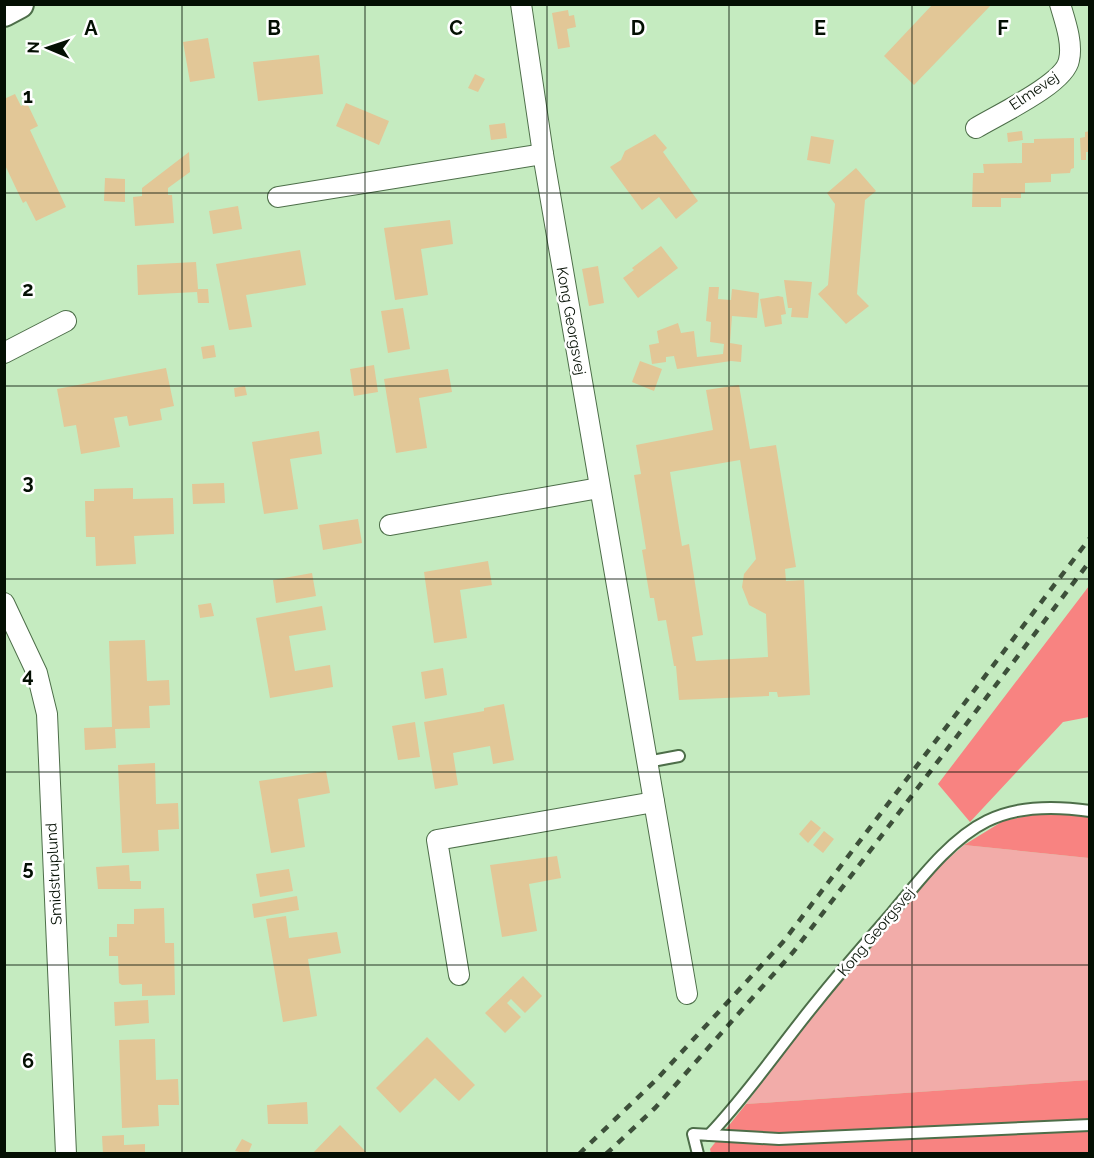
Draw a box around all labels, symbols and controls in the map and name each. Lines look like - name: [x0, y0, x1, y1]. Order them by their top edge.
- text: A: [84, 16, 98, 40]
- text: B: [267, 16, 281, 40]
- text: C: [449, 16, 463, 40]
- text: D: [631, 16, 645, 40]
- text: E: [814, 16, 826, 40]
- text: F: [997, 16, 1009, 40]
- north arrow: [18, 18, 78, 78]
- text: N: [24, 41, 43, 54]
- street label: Elmevej: [1006, 68, 1062, 114]
- text: 1: [23, 84, 33, 108]
- street label: Kong Georgsvej: [553, 265, 589, 377]
- text: 2: [22, 277, 34, 301]
- text: 3: [22, 470, 34, 494]
- text: 4: [22, 663, 34, 687]
- street label: Smidstruplund: [42, 822, 66, 926]
- text: 5: [22, 856, 34, 880]
- street label: Kong Georgsvej: [834, 884, 918, 980]
- text: 6: [22, 1049, 34, 1073]

